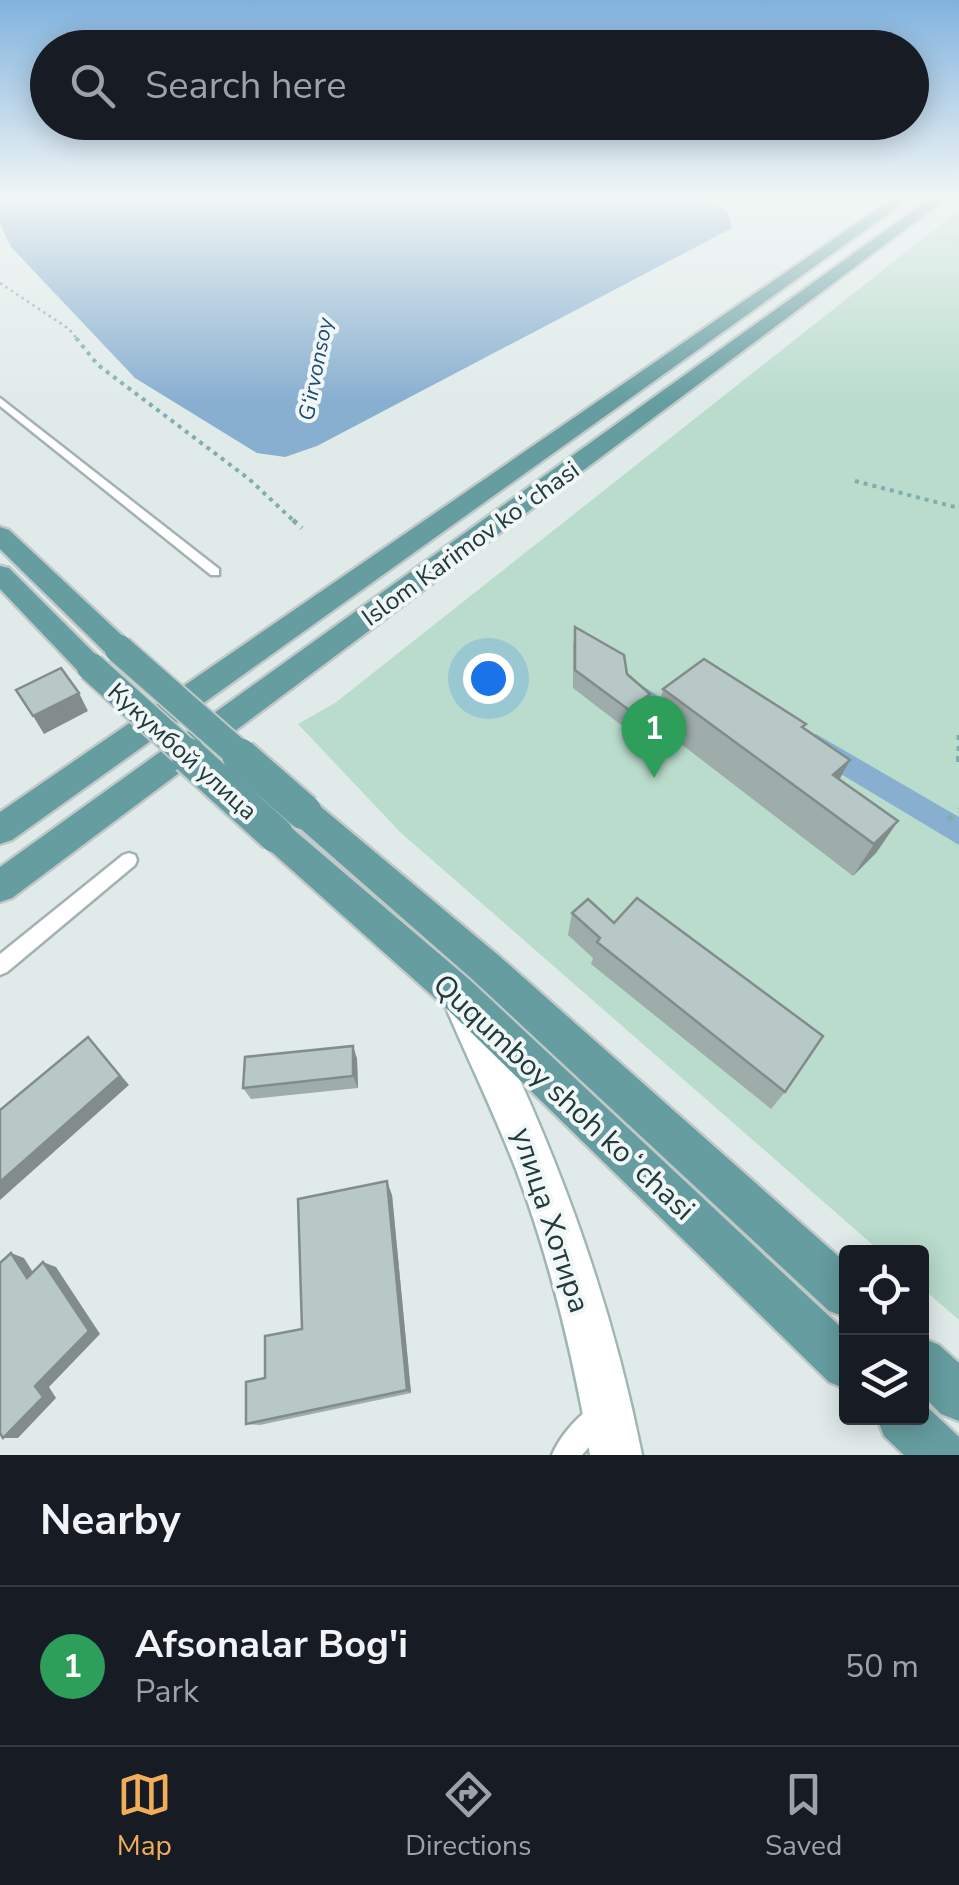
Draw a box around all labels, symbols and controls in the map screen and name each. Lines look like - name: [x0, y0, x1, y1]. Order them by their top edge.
- search box: [30, 30, 929, 140]
- icon: search: [65, 58, 120, 113]
- text: Search here: [145, 60, 346, 111]
- water label: G‘irvonsoy: [291, 314, 341, 423]
- street label: Islom Karimov koʻchasi: [355, 453, 586, 634]
- your location: [463, 653, 514, 704]
- street label: Кукумбой улица: [100, 675, 264, 828]
- pin: 1: [622, 696, 686, 778]
- street label: Ququmboy shoh koʻchasi: [424, 965, 704, 1230]
- street label: улица Хотира: [501, 1122, 600, 1318]
- map controls: [839, 1245, 929, 1425]
- button: locate: [839, 1245, 929, 1335]
- button: layers: [839, 1335, 929, 1425]
- text: Nearby: [40, 1492, 181, 1549]
- text: Afsonalar Bog'i: [135, 1619, 408, 1670]
- text: 1: [63, 1645, 82, 1688]
- text: 50 m: [845, 1645, 919, 1688]
- text: Park: [135, 1670, 199, 1713]
- tab: Map: [117, 1767, 172, 1865]
- tab: Directions: [405, 1767, 531, 1865]
- tab: Saved: [765, 1767, 842, 1865]

